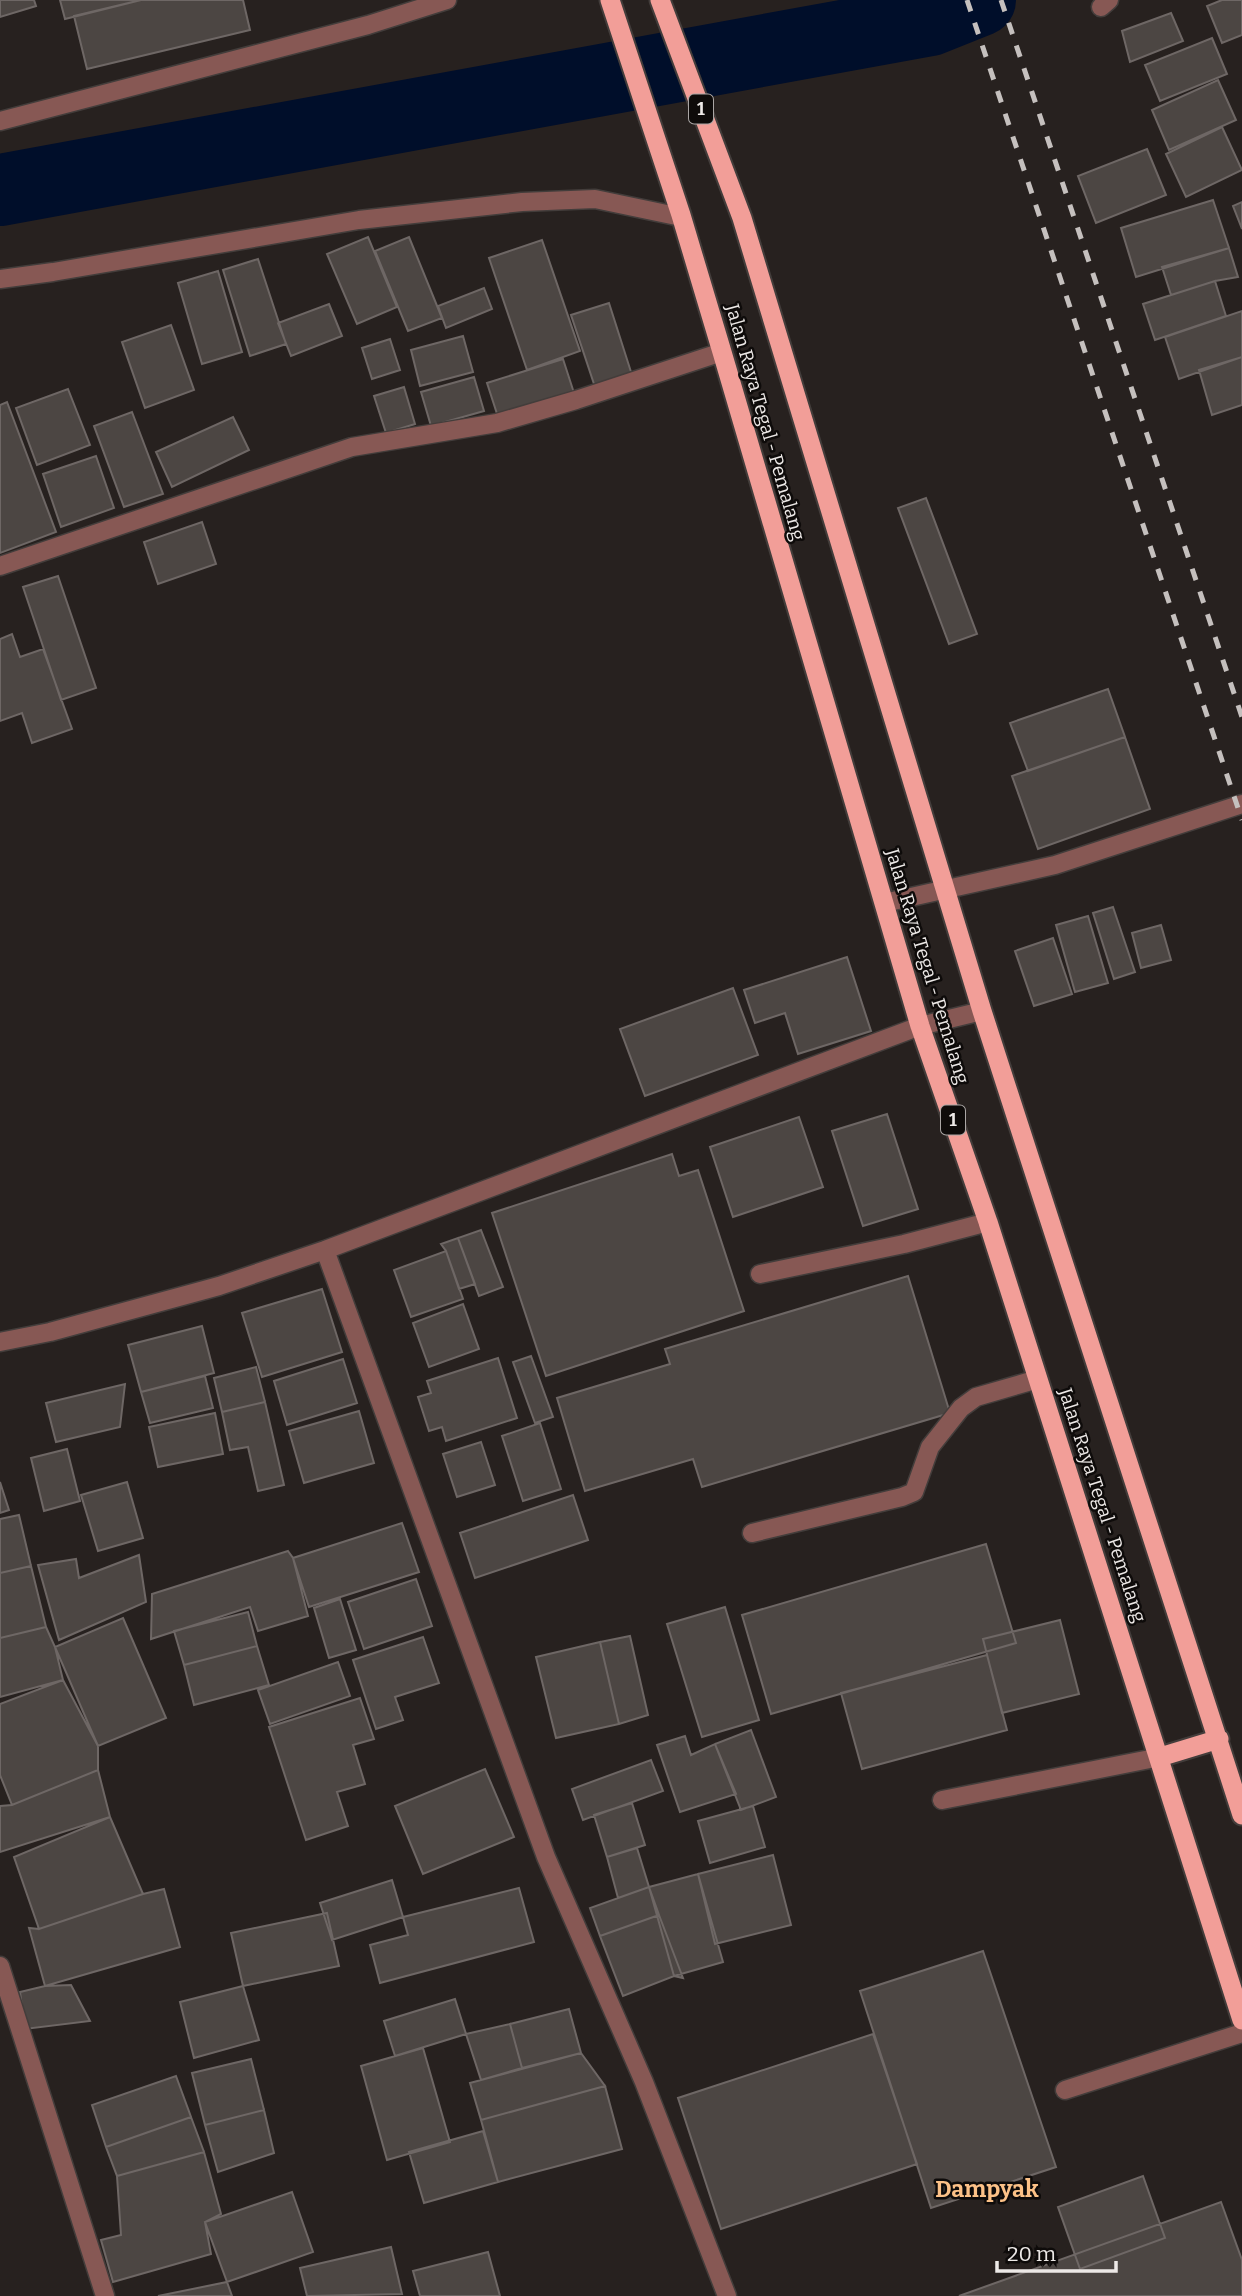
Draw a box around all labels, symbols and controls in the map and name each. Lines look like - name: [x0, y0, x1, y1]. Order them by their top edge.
- road number: 1: [689, 94, 713, 124]
- street label: Jalan Raya Tegal - Pemalang: [720, 300, 810, 543]
- street label: Jalan Raya Tegal - Pemalang: [880, 845, 974, 1087]
- road number: 1: [941, 1106, 965, 1134]
- street label: Jalan Raya Tegal - Pemalang: [1053, 1384, 1151, 1626]
- district label: Dampyak: [935, 2175, 1039, 2203]
- scale bar: [997, 2230, 1116, 2274]
- text: 20 m: [1007, 2241, 1056, 2267]

